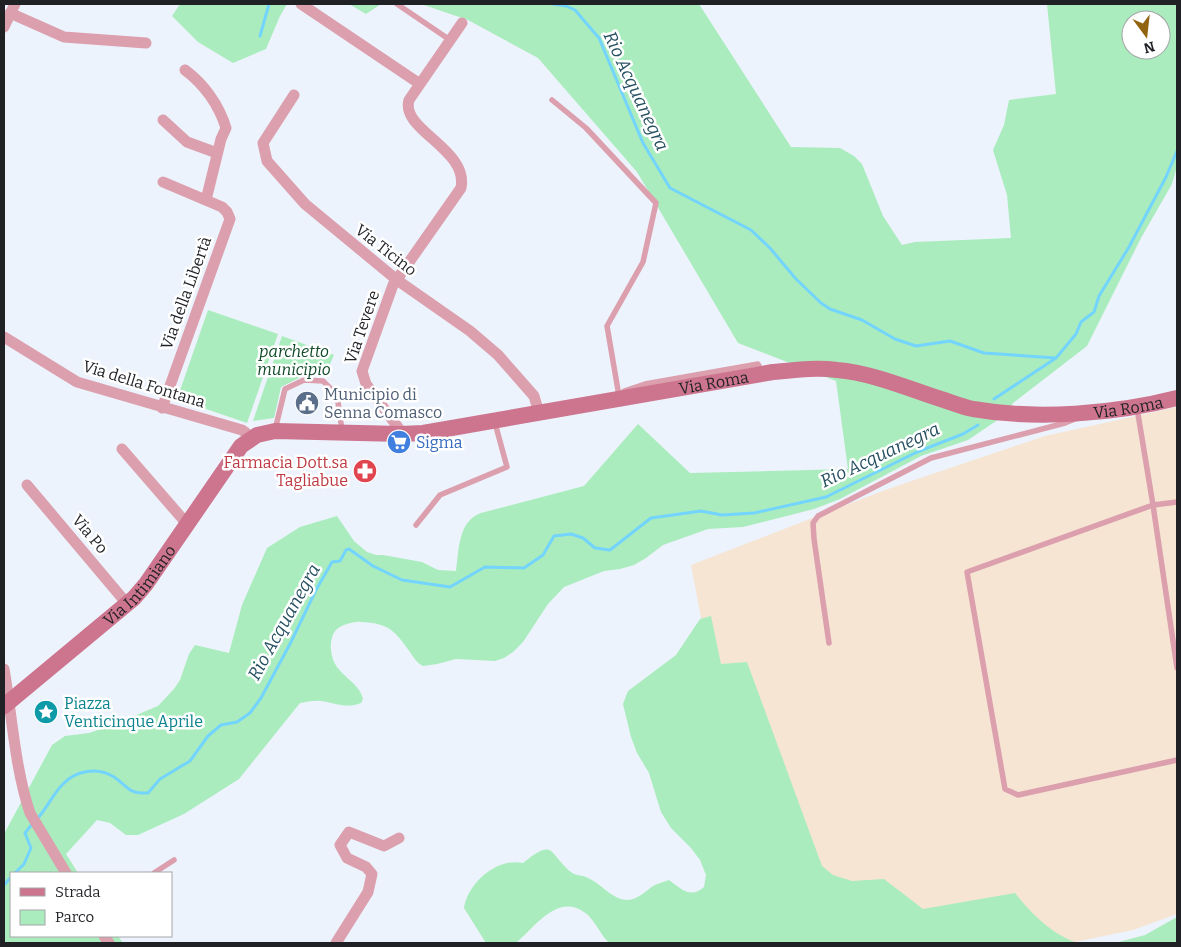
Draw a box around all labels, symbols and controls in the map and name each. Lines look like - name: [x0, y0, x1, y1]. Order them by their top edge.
- north arrow: [1121, 10, 1171, 60]
- water label: Rio Acquanegra: [599, 28, 673, 154]
- text: N: [1142, 37, 1157, 57]
- street label: Via Ticino: [351, 220, 421, 280]
- street label: Via della Libertà: [157, 234, 215, 352]
- street label: Via Tevere: [341, 288, 383, 366]
- park label: parchetto municipio: [257, 342, 331, 379]
- street label: Via della Fontana: [81, 356, 208, 412]
- street label: Via Roma: [677, 367, 750, 398]
- place label: Municipio di Senna Comasco: [324, 385, 442, 422]
- public building icon: Municipio di Senna Comasco: [294, 390, 320, 416]
- street label: Via Roma: [1092, 392, 1165, 422]
- water label: Rio Acquanegra: [817, 418, 943, 492]
- supermarket icon: Sigma: [386, 429, 412, 455]
- place label: Sigma: [416, 433, 463, 452]
- place label: Farmacia Dott.sa Tagliabue: [223, 453, 348, 490]
- pharmacy icon: Farmacia Dott.sa Tagliabue: [352, 458, 378, 484]
- street label: Via Po: [68, 511, 112, 557]
- street label: Via Intimiano: [99, 541, 179, 629]
- water label: Rio Acquanegra: [243, 560, 325, 684]
- place label: Piazza Venticinque Aprile: [64, 694, 203, 731]
- place icon: Piazza Venticinque Aprile: [33, 699, 59, 725]
- legend: [10, 872, 172, 937]
- text: Strada: [55, 883, 101, 901]
- text: Parco: [55, 908, 94, 926]

